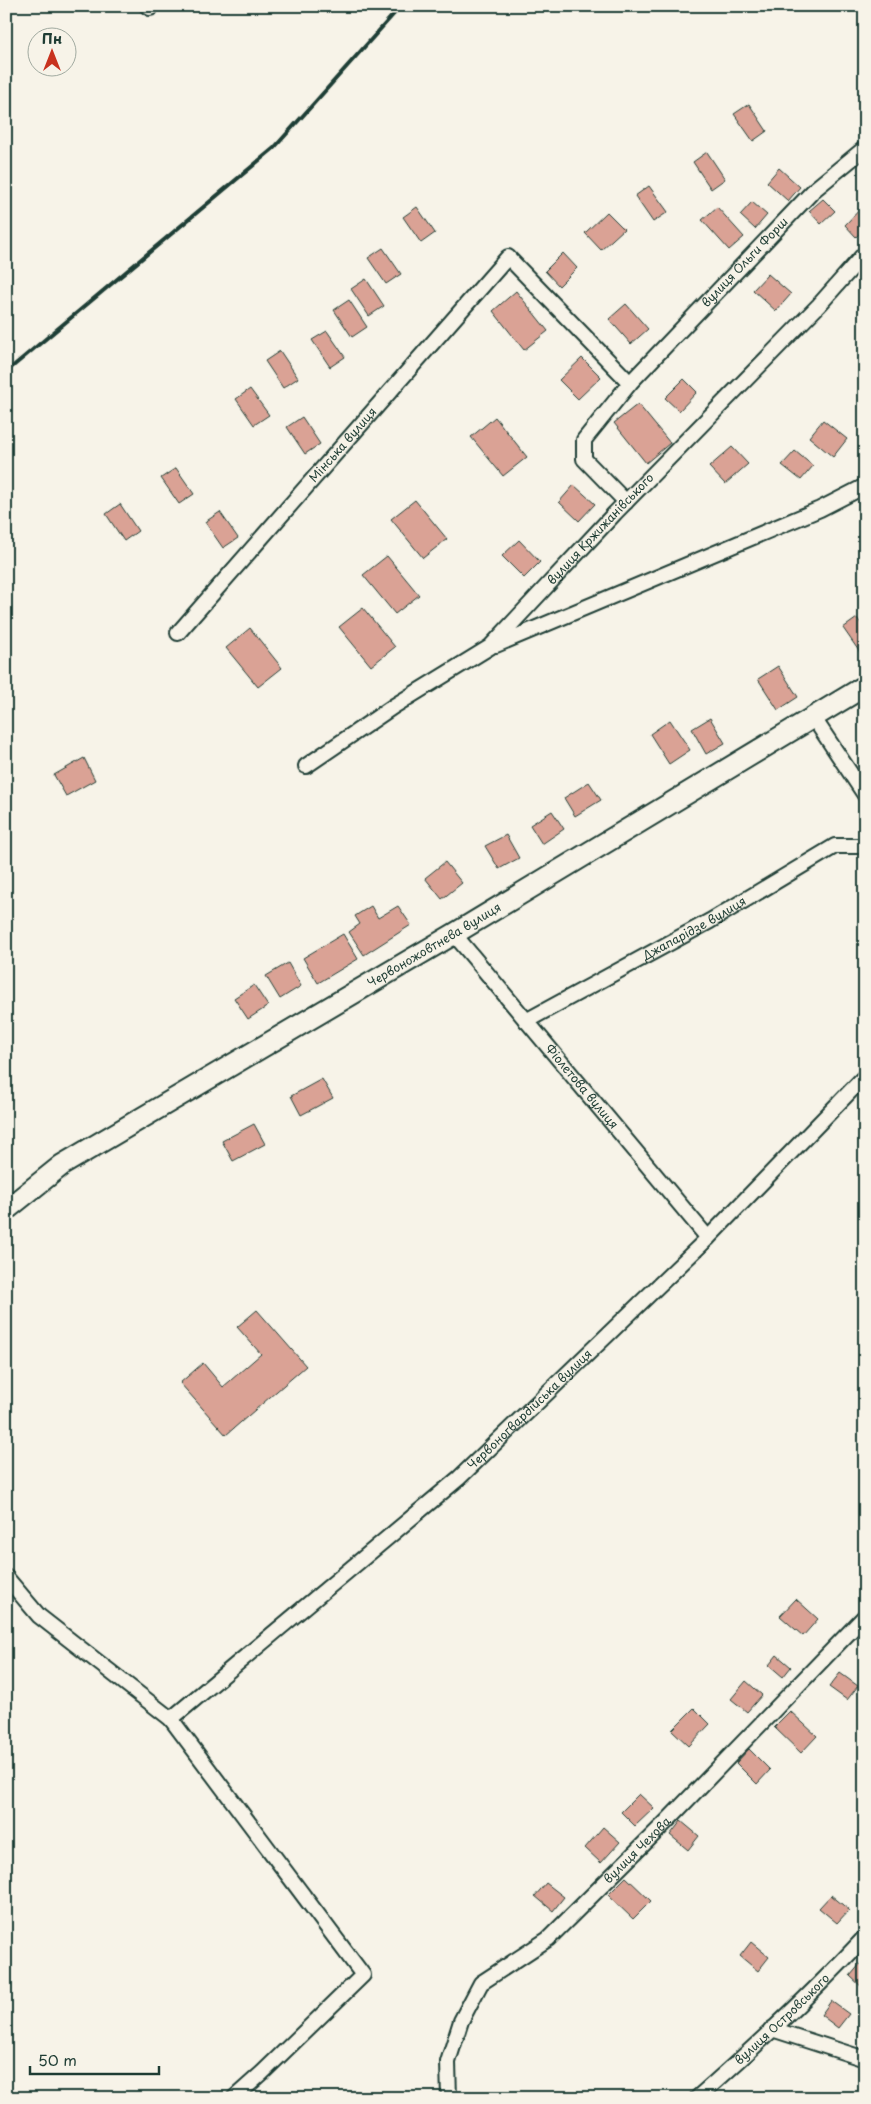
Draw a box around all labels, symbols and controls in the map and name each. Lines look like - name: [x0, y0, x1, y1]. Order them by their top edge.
- north arrow: [28, 28, 78, 78]
- text: Пн: [42, 28, 62, 49]
- street label: вулиця Ольги Форш: [697, 213, 792, 311]
- street label: Мінська вулиця: [304, 403, 380, 486]
- street label: вулиця Кржижанівського: [543, 468, 658, 588]
- street label: Джапарідзе вулиця: [638, 891, 749, 965]
- street label: Червоножовтнева вулиця: [363, 898, 504, 991]
- street label: Фіолетова вулиця: [542, 1040, 623, 1132]
- street label: Червоногвардійська вулиця: [463, 1345, 596, 1473]
- street label: вулиця Чехова: [599, 1812, 675, 1887]
- street label: вулиця Островського: [730, 1969, 833, 2068]
- scale bar: [30, 2044, 159, 2076]
- text: 50 m: [38, 2048, 77, 2071]

